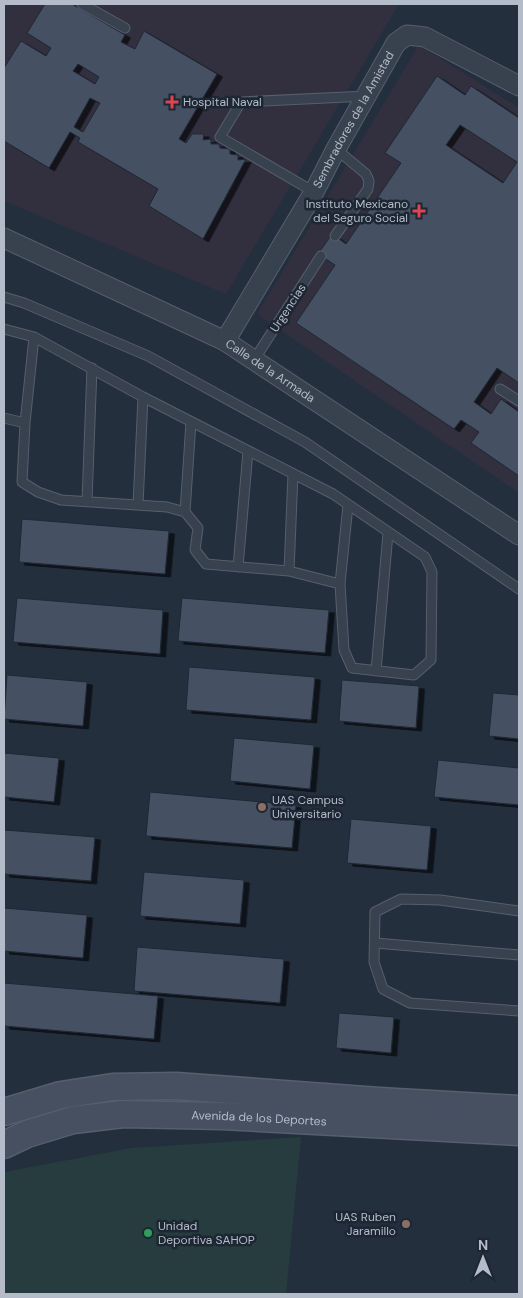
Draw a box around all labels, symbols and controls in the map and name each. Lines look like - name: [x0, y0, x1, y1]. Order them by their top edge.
- street label: Sembradores de la Amistad: [309, 48, 398, 191]
- place label: Hospital Naval: [183, 94, 262, 110]
- marker: Hospital Naval: [165, 95, 179, 109]
- place label: Instituto Mexicano del Seguro Social: [306, 196, 408, 226]
- marker: Instituto Mexicano del Seguro Social: [412, 204, 426, 218]
- street label: Urgencias: [266, 281, 310, 335]
- street label: Calle de la Armada: [222, 335, 318, 406]
- place label: UAS Campus Universitario: [272, 792, 344, 822]
- marker: UAS Campus Universitario: [256, 801, 268, 813]
- street label: Avenida de los Deportes: [191, 1107, 327, 1130]
- place label: UAS Ruben Jaramillo: [335, 1209, 396, 1239]
- place label: Unidad Deportiva SAHOP: [158, 1218, 255, 1248]
- marker: UAS Ruben Jaramillo: [400, 1218, 412, 1230]
- marker: Unidad Deportiva SAHOP: [142, 1227, 154, 1239]
- north arrow: [458, 1233, 508, 1283]
- text: N: [478, 1236, 488, 1254]

